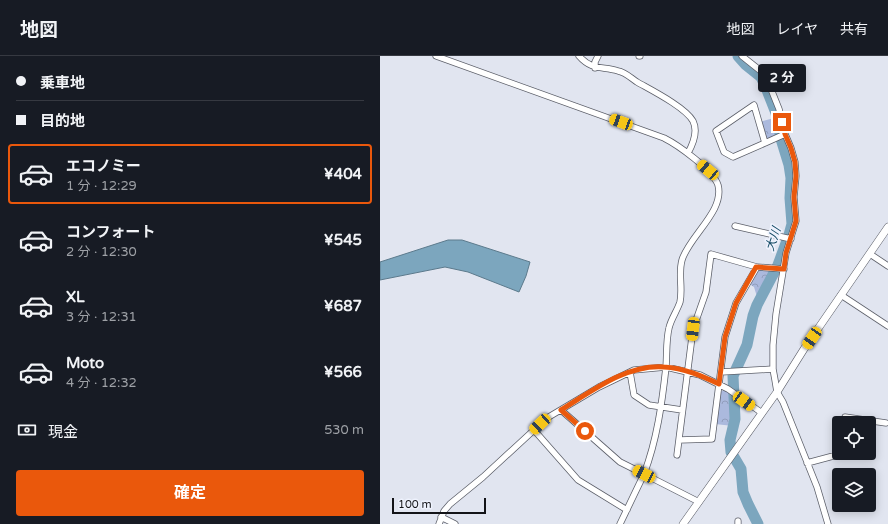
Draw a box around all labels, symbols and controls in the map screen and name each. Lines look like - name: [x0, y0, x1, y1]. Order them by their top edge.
- text: 地図: [20, 19, 58, 41]
- text: 地図: [726, 21, 754, 38]
- text: レイヤ: [776, 21, 818, 38]
- text: 共有: [840, 21, 868, 38]
- callout: 2 分: [758, 64, 806, 92]
- text: 2 分: [770, 70, 794, 86]
- text: 乗車地: [40, 74, 85, 92]
- text: 目的地: [40, 112, 85, 130]
- car: [608, 112, 634, 132]
- route end: [773, 113, 791, 131]
- icon: car: [18, 156, 54, 192]
- text: エコノミー: [66, 157, 141, 175]
- car: [695, 158, 721, 182]
- text: ¥404: [324, 165, 362, 183]
- text: 1 分 · 12:29: [66, 178, 137, 194]
- icon: car: [18, 222, 54, 258]
- text: コンフォート: [66, 223, 156, 241]
- water label: 大川: [762, 223, 784, 253]
- text: ¥545: [324, 231, 362, 249]
- text: 2 分 · 12:30: [66, 244, 137, 260]
- icon: car: [18, 288, 54, 324]
- text: XL: [66, 288, 85, 306]
- text: ¥687: [324, 297, 362, 315]
- text: 3 分 · 12:31: [66, 309, 137, 325]
- car: [686, 316, 700, 342]
- car: [800, 325, 824, 351]
- icon: car: [18, 354, 54, 390]
- text: Moto: [66, 354, 104, 372]
- text: ¥566: [324, 363, 362, 381]
- text: 4 分 · 12:32: [66, 375, 137, 391]
- car: [731, 389, 757, 413]
- car: [527, 411, 553, 437]
- map controls: [832, 416, 876, 512]
- button: locate: [832, 416, 876, 460]
- icon: cash: [16, 419, 38, 441]
- text: 530 m: [324, 422, 364, 438]
- route start: [576, 422, 594, 440]
- text: 現金: [48, 423, 78, 441]
- car: [631, 463, 657, 485]
- button: layers: [832, 468, 876, 512]
- button: 確定: [16, 470, 364, 516]
- scale bar: [392, 496, 486, 515]
- text: 100 m: [398, 498, 432, 511]

